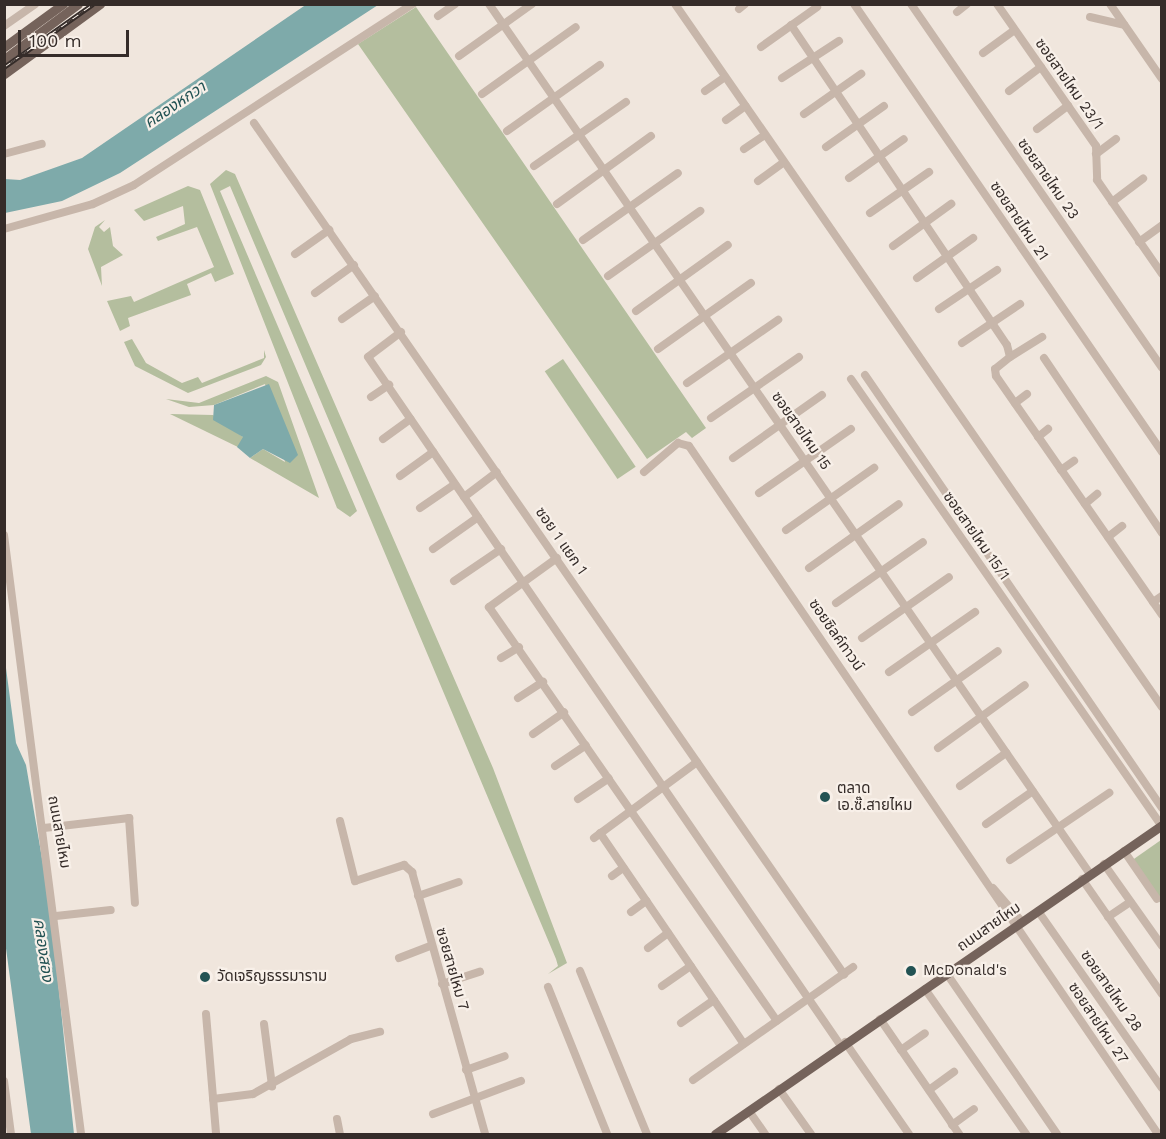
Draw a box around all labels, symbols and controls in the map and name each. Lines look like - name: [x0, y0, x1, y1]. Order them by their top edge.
- scale bar: [21, 18, 132, 56]
- text: 100 m: [29, 30, 82, 51]
- street label: ซอยสายไหม 23/1: [1031, 35, 1107, 133]
- water label: คลองหกวา: [141, 77, 209, 133]
- street label: ซอยสายไหม 23: [1013, 135, 1083, 223]
- street label: ซอยสายไหม 21: [986, 178, 1052, 264]
- street label: ซอยสายไหม 15: [767, 388, 835, 474]
- street label: ซอยสายไหม 15/1: [939, 488, 1013, 584]
- street label: ซอย 1 แยก 1: [531, 504, 591, 578]
- street label: ซอยซิลค์ทาวน์: [805, 596, 867, 674]
- place label: ตลาด เอ.ซ๊.สายไหม: [837, 779, 912, 814]
- marker: ตลาด เอ.ซ๊.สายไหม: [818, 790, 832, 804]
- street label: ถนนสายไหม: [44, 794, 74, 870]
- street label: ถนนสายไหม: [954, 899, 1024, 955]
- water label: คลองสอง: [29, 917, 57, 983]
- street label: ซอยสายไหม 7: [432, 925, 472, 1013]
- street label: ซอยสายไหม 28: [1076, 947, 1146, 1035]
- place label: McDonald's: [923, 962, 1007, 980]
- marker: McDonald's: [904, 964, 918, 978]
- place label: วัดเจริญธรรมาราม: [217, 968, 327, 986]
- marker: วัดเจริญธรรมาราม: [198, 970, 212, 984]
- street label: ซอยสายไหม 27: [1064, 979, 1132, 1067]

